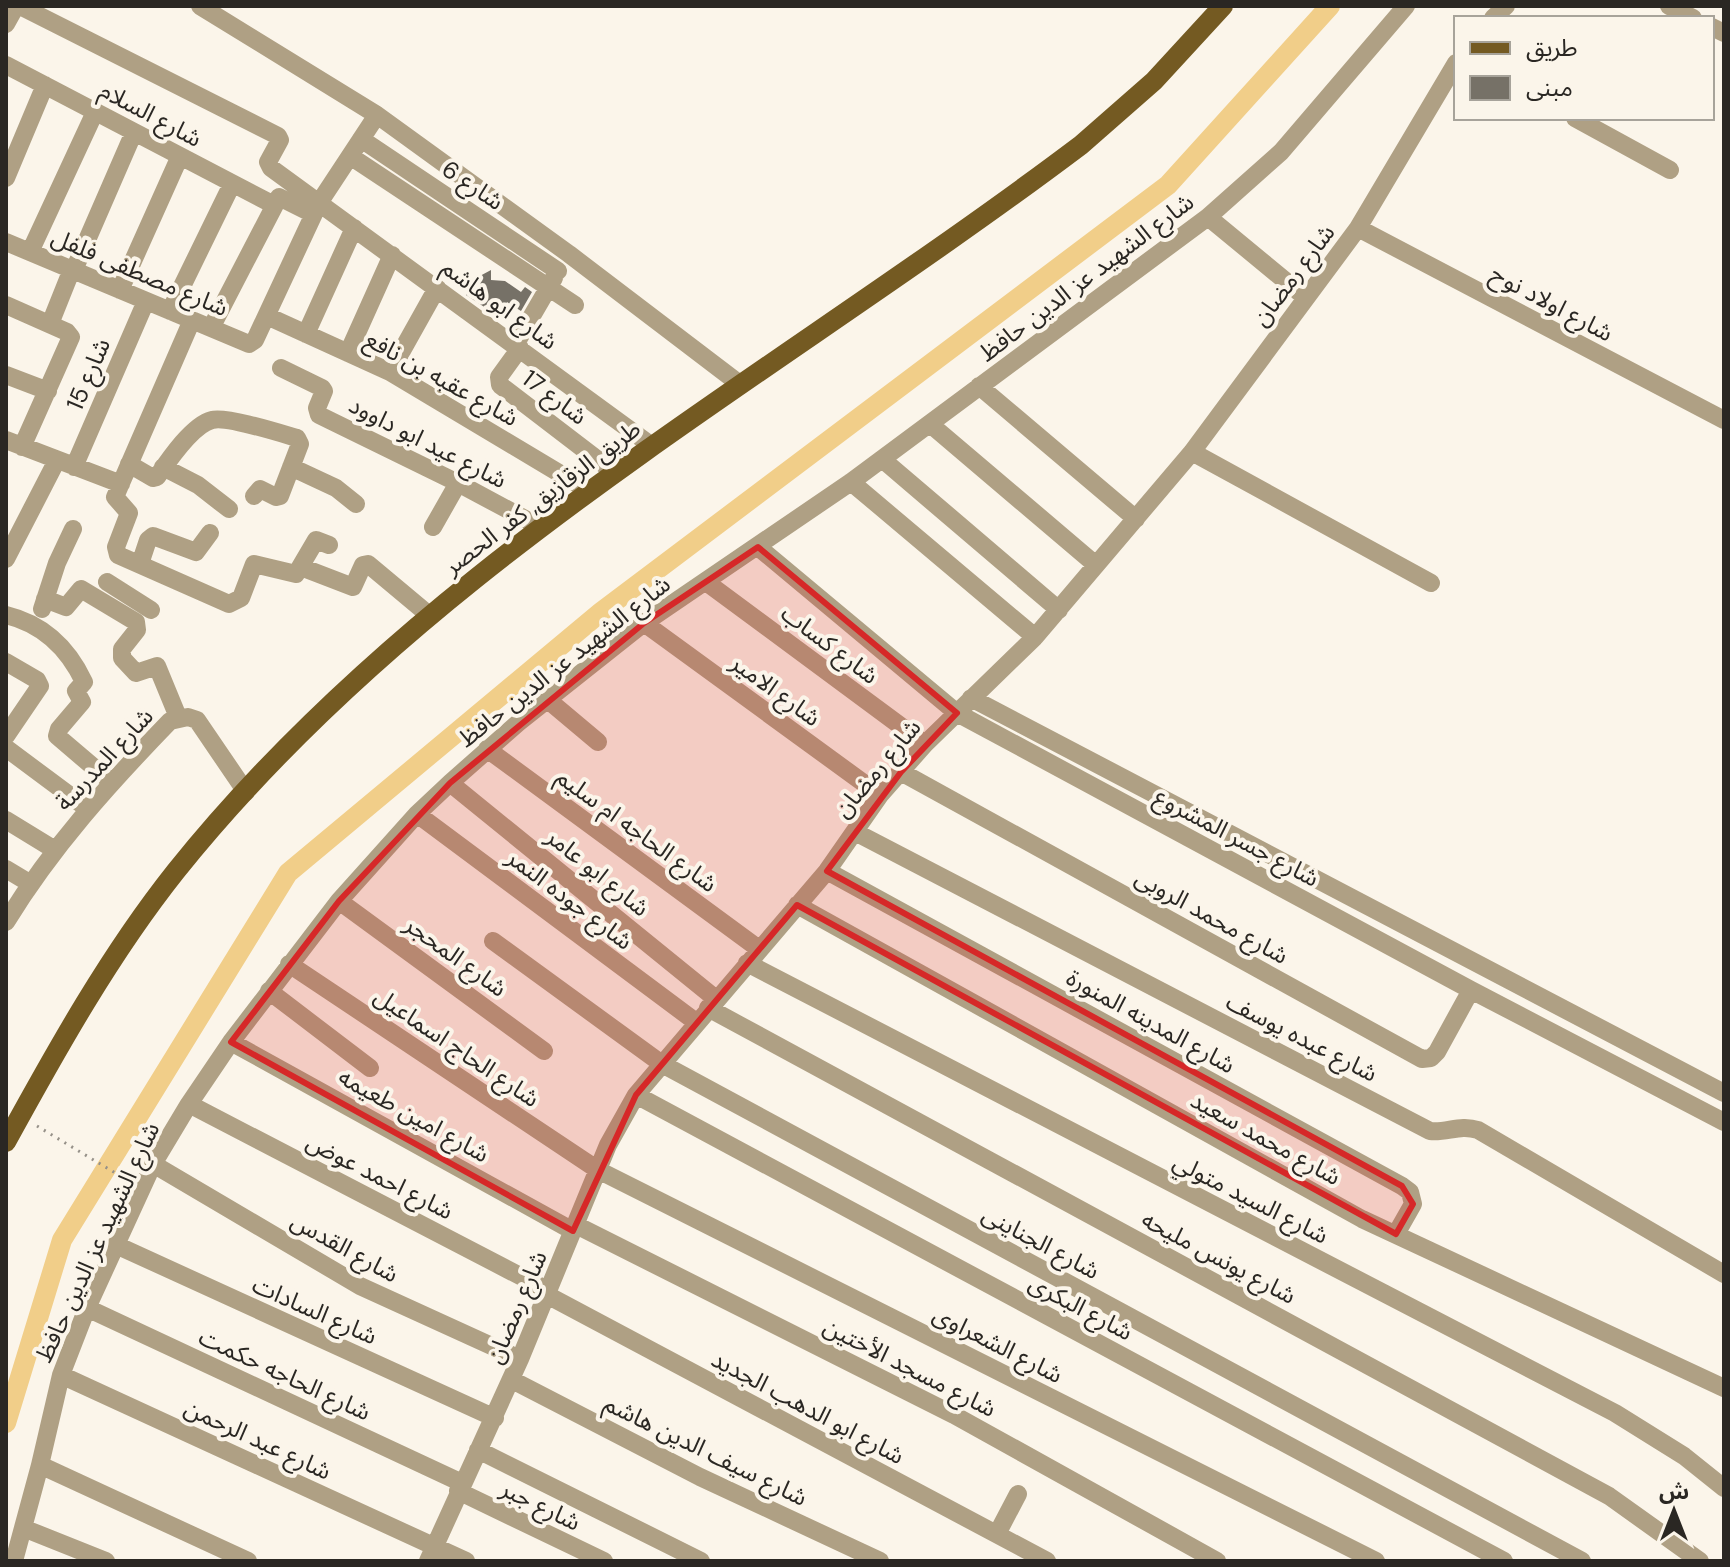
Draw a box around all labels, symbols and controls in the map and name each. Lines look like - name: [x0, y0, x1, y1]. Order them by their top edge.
- legend: [1454, 16, 1714, 120]
- text: طريق: [1526, 32, 1578, 63]
- text: مبنى: [1526, 72, 1573, 103]
- street label: شارع السلام: [93, 74, 208, 157]
- street label: شارع 6: [435, 153, 510, 219]
- street label: شارع الشهيد عز الدين حافظ: [972, 186, 1201, 370]
- street label: شارع رمضان: [1245, 218, 1343, 333]
- street label: شارع مصطفى فلفل: [46, 221, 233, 325]
- street label: شارع ابو هاشم: [435, 251, 564, 358]
- street label: شارع اولاد نوح: [1484, 258, 1619, 350]
- street label: شارع عقبه بن نافع: [359, 323, 524, 435]
- street label: شارع 15: [59, 333, 119, 416]
- street label: شارع 17: [515, 363, 594, 433]
- street label: شارع عيد ابو داوود: [343, 389, 512, 497]
- street label: طريق الزقازيق, كفر الحصر: [436, 413, 647, 582]
- street label: شارع الشهيد عز الدين حافظ: [451, 568, 678, 755]
- street label: شارع كساب: [774, 597, 885, 692]
- street label: شارع الامير: [723, 646, 827, 735]
- street label: شارع المدرسة: [48, 701, 161, 819]
- street label: شارع رمضان: [827, 712, 929, 825]
- street label: شارع الحاجه ام سليم: [549, 761, 724, 901]
- street label: شارع جسر المشروع: [1148, 781, 1325, 895]
- street label: شارع ابو عامر: [538, 820, 656, 925]
- street label: شارع جوده النمر: [499, 841, 639, 958]
- street label: شارع محمد الروبى: [1129, 861, 1294, 973]
- street label: شارع المحجر: [397, 908, 513, 1005]
- street label: شارع المدينه المنورة: [1060, 962, 1241, 1082]
- street label: شارع الحاج اسماعيل: [367, 980, 546, 1115]
- street label: شارع عبده يوسف: [1220, 986, 1383, 1090]
- street label: شارع امين طعيمه: [332, 1061, 495, 1171]
- street label: شارع محمد سعيد: [1184, 1084, 1347, 1194]
- street label: شارع الشهيد عز الدين حافظ: [28, 1117, 168, 1368]
- street label: شارع احمد عوض: [300, 1126, 459, 1228]
- street label: شارع السيد متولي: [1166, 1146, 1334, 1254]
- street label: شارع الجناينى: [976, 1198, 1105, 1288]
- street label: شارع يونس مليحه: [1135, 1203, 1302, 1313]
- street label: شارع القدس: [285, 1205, 404, 1291]
- street label: شارع رمضان: [478, 1246, 556, 1369]
- street label: شارع البكرى: [1023, 1267, 1138, 1349]
- street label: شارع السادات: [247, 1269, 382, 1353]
- street label: شارع الشعراوى: [927, 1298, 1068, 1392]
- street label: شارع مسجد الأختين: [817, 1310, 1002, 1426]
- street label: شارع الحاجه حكمت: [193, 1321, 376, 1429]
- street label: شارع ابو الدهب الجديد: [705, 1343, 910, 1473]
- street label: شارع سيف الدين هاشم: [598, 1387, 813, 1515]
- street label: شارع عبد الرحمن: [179, 1391, 336, 1488]
- north arrow: [1634, 1471, 1714, 1551]
- street label: شارع جبر: [494, 1472, 586, 1539]
- text: ش: [1659, 1477, 1689, 1506]

